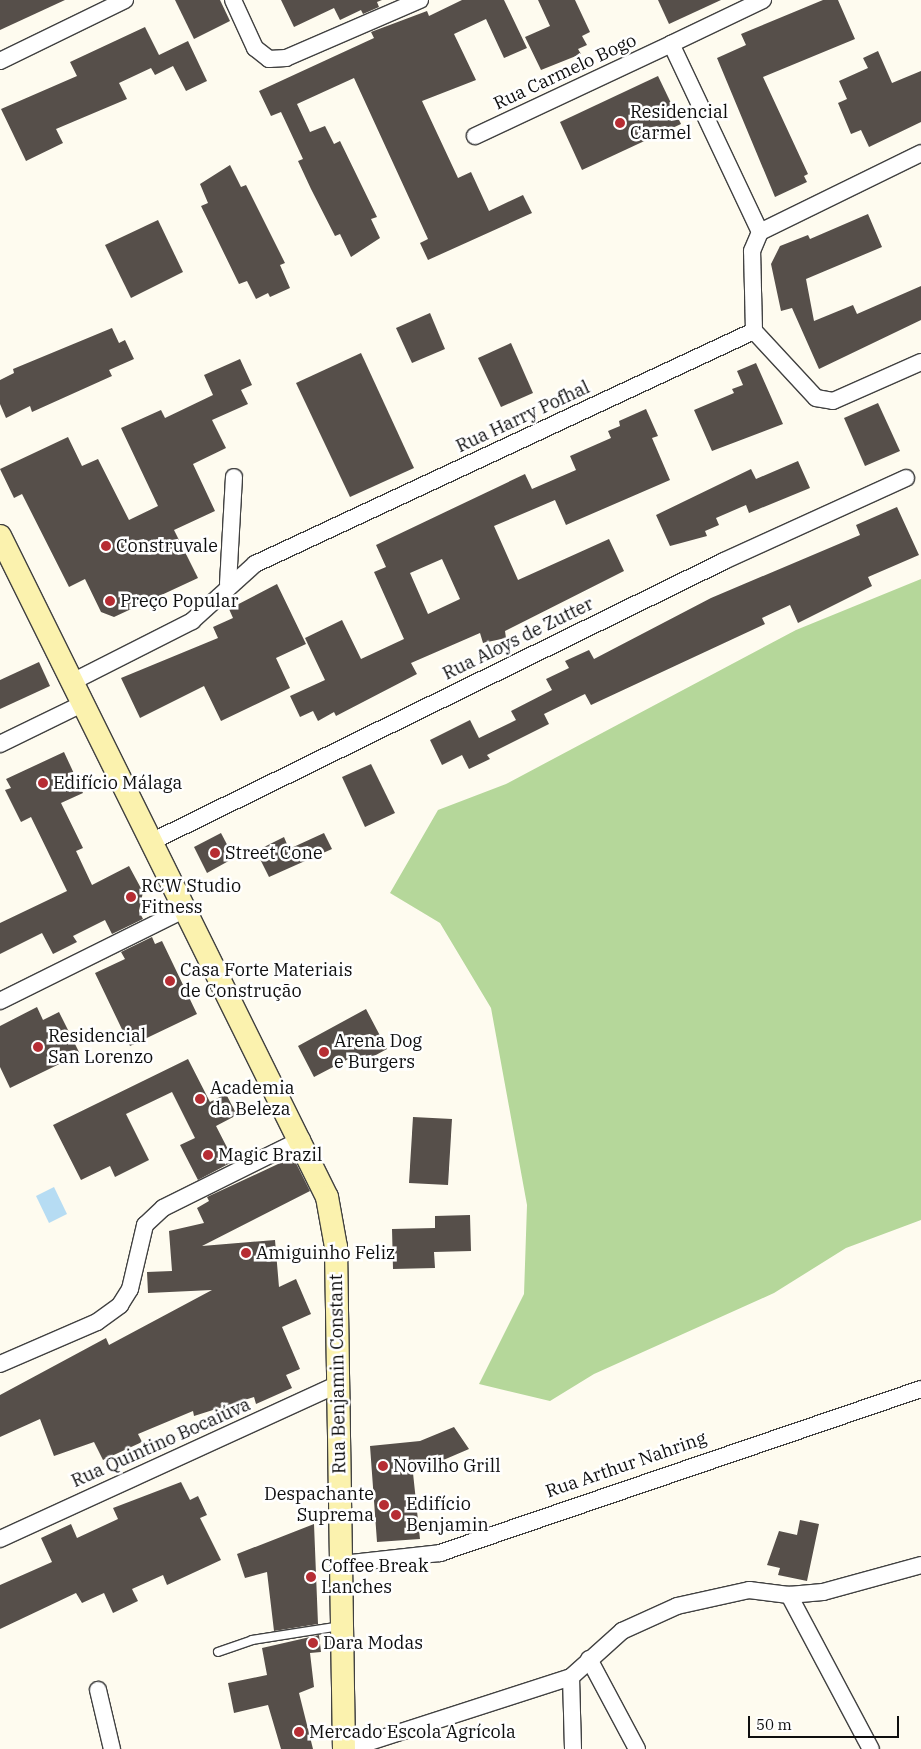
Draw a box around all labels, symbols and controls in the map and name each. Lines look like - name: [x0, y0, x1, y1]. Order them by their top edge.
- street label: Rua Carmelo Bogo: [490, 29, 640, 115]
- place label: Residencial Carmel: [630, 102, 728, 144]
- marker: Residencial Carmel: [614, 117, 626, 129]
- street label: Rua Harry Pofhal: [453, 377, 593, 457]
- place label: Construvale: [116, 535, 218, 557]
- marker: Construvale: [100, 540, 112, 552]
- place label: Preço Popular: [120, 590, 239, 612]
- street label: Rua Aloys de Zutter: [439, 593, 597, 685]
- marker: Preço Popular: [104, 595, 116, 607]
- place label: Edifício Málaga: [53, 772, 182, 794]
- marker: Edifício Málaga: [37, 777, 49, 789]
- place label: Street Cone: [225, 842, 323, 864]
- marker: Street Cone: [209, 847, 221, 859]
- place label: RCW Studio Fitness: [141, 876, 241, 919]
- marker: RCW Studio Fitness: [125, 891, 137, 903]
- place label: Casa Forte Materiais de Construção: [180, 960, 352, 1002]
- marker: Casa Forte Materiais de Construção: [164, 975, 176, 987]
- place label: Residencial San Lorenzo: [48, 1026, 153, 1068]
- place label: Arena Dog e Burgers: [334, 1031, 422, 1074]
- marker: Residencial San Lorenzo: [32, 1041, 44, 1053]
- marker: Arena Dog e Burgers: [318, 1046, 330, 1058]
- place label: Academia da Beleza: [210, 1078, 295, 1120]
- marker: Academia da Beleza: [194, 1093, 206, 1105]
- place label: Magic Brazil: [218, 1144, 322, 1166]
- marker: Magic Brazil: [202, 1149, 214, 1161]
- place label: Amiguinho Feliz: [256, 1242, 395, 1264]
- marker: Amiguinho Feliz: [240, 1247, 252, 1259]
- street label: Rua Benjamin Constant: [325, 1274, 351, 1474]
- street label: Rua Quintino Bocaiúva: [68, 1394, 254, 1492]
- street label: Rua Arthur Nahring: [543, 1427, 709, 1503]
- place label: Novilho Grill: [393, 1455, 501, 1477]
- marker: Novilho Grill: [377, 1460, 389, 1472]
- place label: Despachante Suprema: [264, 1484, 374, 1526]
- place label: Edifício Benjamin: [406, 1494, 489, 1536]
- marker: Despachante Suprema: [378, 1499, 390, 1511]
- marker: Edifício Benjamin: [390, 1509, 402, 1521]
- place label: Coffee Break Lanches: [321, 1556, 428, 1598]
- marker: Coffee Break Lanches: [305, 1571, 317, 1583]
- place label: Dara Modas: [323, 1632, 423, 1654]
- marker: Dara Modas: [307, 1637, 319, 1649]
- scale bar: [751, 1706, 902, 1738]
- text: 50 m: [756, 1715, 792, 1734]
- place label: Mercado Escola Agrícola: [309, 1721, 516, 1743]
- marker: Mercado Escola Agrícola: [293, 1726, 305, 1738]

